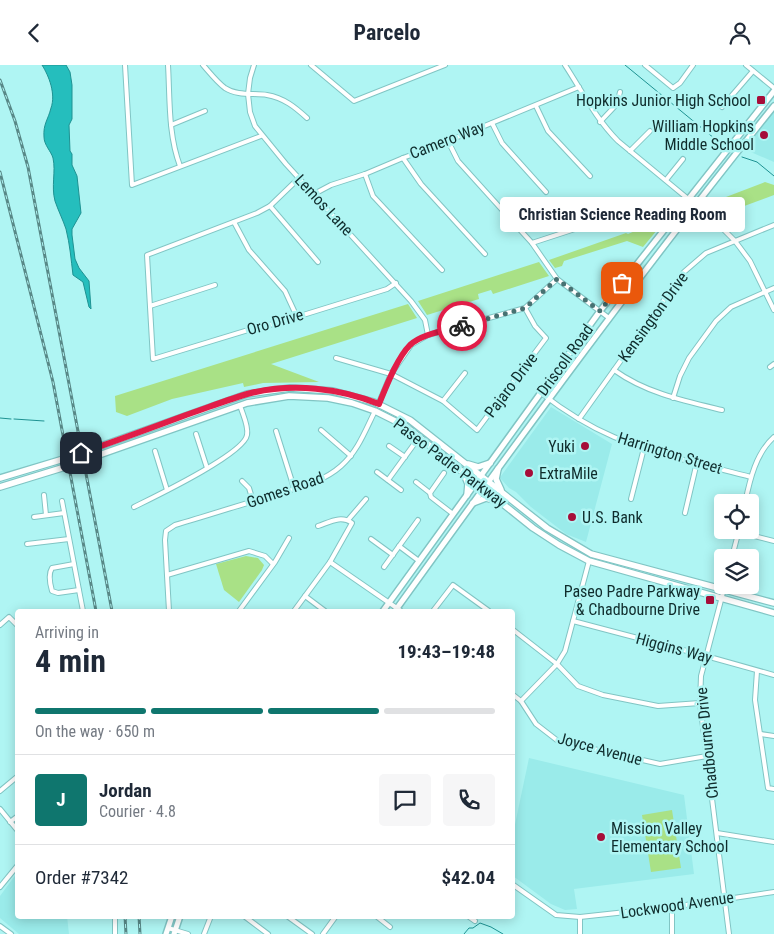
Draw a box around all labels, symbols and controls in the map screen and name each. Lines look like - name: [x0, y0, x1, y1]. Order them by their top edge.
- icon: back: [20, 19, 48, 47]
- icon: person: [726, 19, 754, 47]
- text: Parcelo: [354, 20, 420, 45]
- place label: Hopkins Junior High School: [576, 91, 751, 110]
- marker: Hopkins Junior High School: [755, 94, 767, 106]
- street label: Camero Way: [407, 117, 488, 163]
- place label: William Hopkins Middle School: [652, 117, 754, 154]
- marker: William Hopkins Middle School: [758, 129, 770, 141]
- street label: Lemos Lane: [291, 170, 357, 240]
- callout: Christian Science Reading Room: [500, 198, 744, 233]
- text: Christian Science Reading Room: [518, 205, 727, 224]
- pin: [601, 262, 643, 304]
- street label: Kensington Drive: [614, 268, 692, 366]
- icon: bag: [608, 269, 636, 297]
- courier: [437, 301, 487, 351]
- street label: Oro Drive: [245, 305, 305, 339]
- icon: bike: [448, 312, 476, 340]
- street label: Driscoll Road: [533, 321, 597, 399]
- street label: Pajaro Drive: [481, 349, 541, 421]
- street label: Paseo Padre Parkway: [390, 414, 510, 512]
- street label: Harrington Street: [615, 428, 725, 478]
- pin: [60, 432, 102, 474]
- place label: Yuki: [548, 437, 575, 456]
- icon: home: [67, 439, 95, 467]
- marker: Yuki: [579, 440, 591, 452]
- place label: ExtraMile: [539, 464, 598, 483]
- marker: ExtraMile: [523, 467, 535, 479]
- street label: Gomes Road: [244, 468, 326, 512]
- map controls: [714, 494, 759, 594]
- button: locate: [714, 494, 759, 539]
- place label: U.S. Bank: [582, 508, 644, 527]
- marker: U.S. Bank: [566, 511, 578, 523]
- button: layers: [714, 549, 759, 594]
- place label: Paseo Padre Parkway & Chadbourne Drive: [564, 582, 700, 619]
- marker: Paseo Padre Parkway & Chadbourne Drive: [704, 594, 716, 606]
- text: Arriving in: [35, 623, 99, 642]
- street label: Higgins Way: [634, 629, 714, 667]
- text: 19:43–19:48: [397, 640, 495, 663]
- text: 4 min: [35, 642, 106, 680]
- street label: Chadbourne Drive: [692, 686, 722, 800]
- text: On the way · 650 m: [35, 722, 155, 741]
- street label: Joyce Avenue: [556, 729, 644, 769]
- button: chat: [379, 774, 431, 826]
- button: phone: [443, 774, 495, 826]
- text: Jordan: [99, 779, 152, 802]
- text: J: [56, 788, 66, 811]
- text: Courier · 4.8: [99, 802, 176, 821]
- place label: Mission Valley Elementary School: [611, 819, 728, 856]
- marker: Mission Valley Elementary School: [595, 831, 607, 843]
- text: Order #7342: [35, 866, 128, 889]
- text: $42.04: [441, 866, 495, 889]
- street label: Lockwood Avenue: [619, 888, 735, 922]

